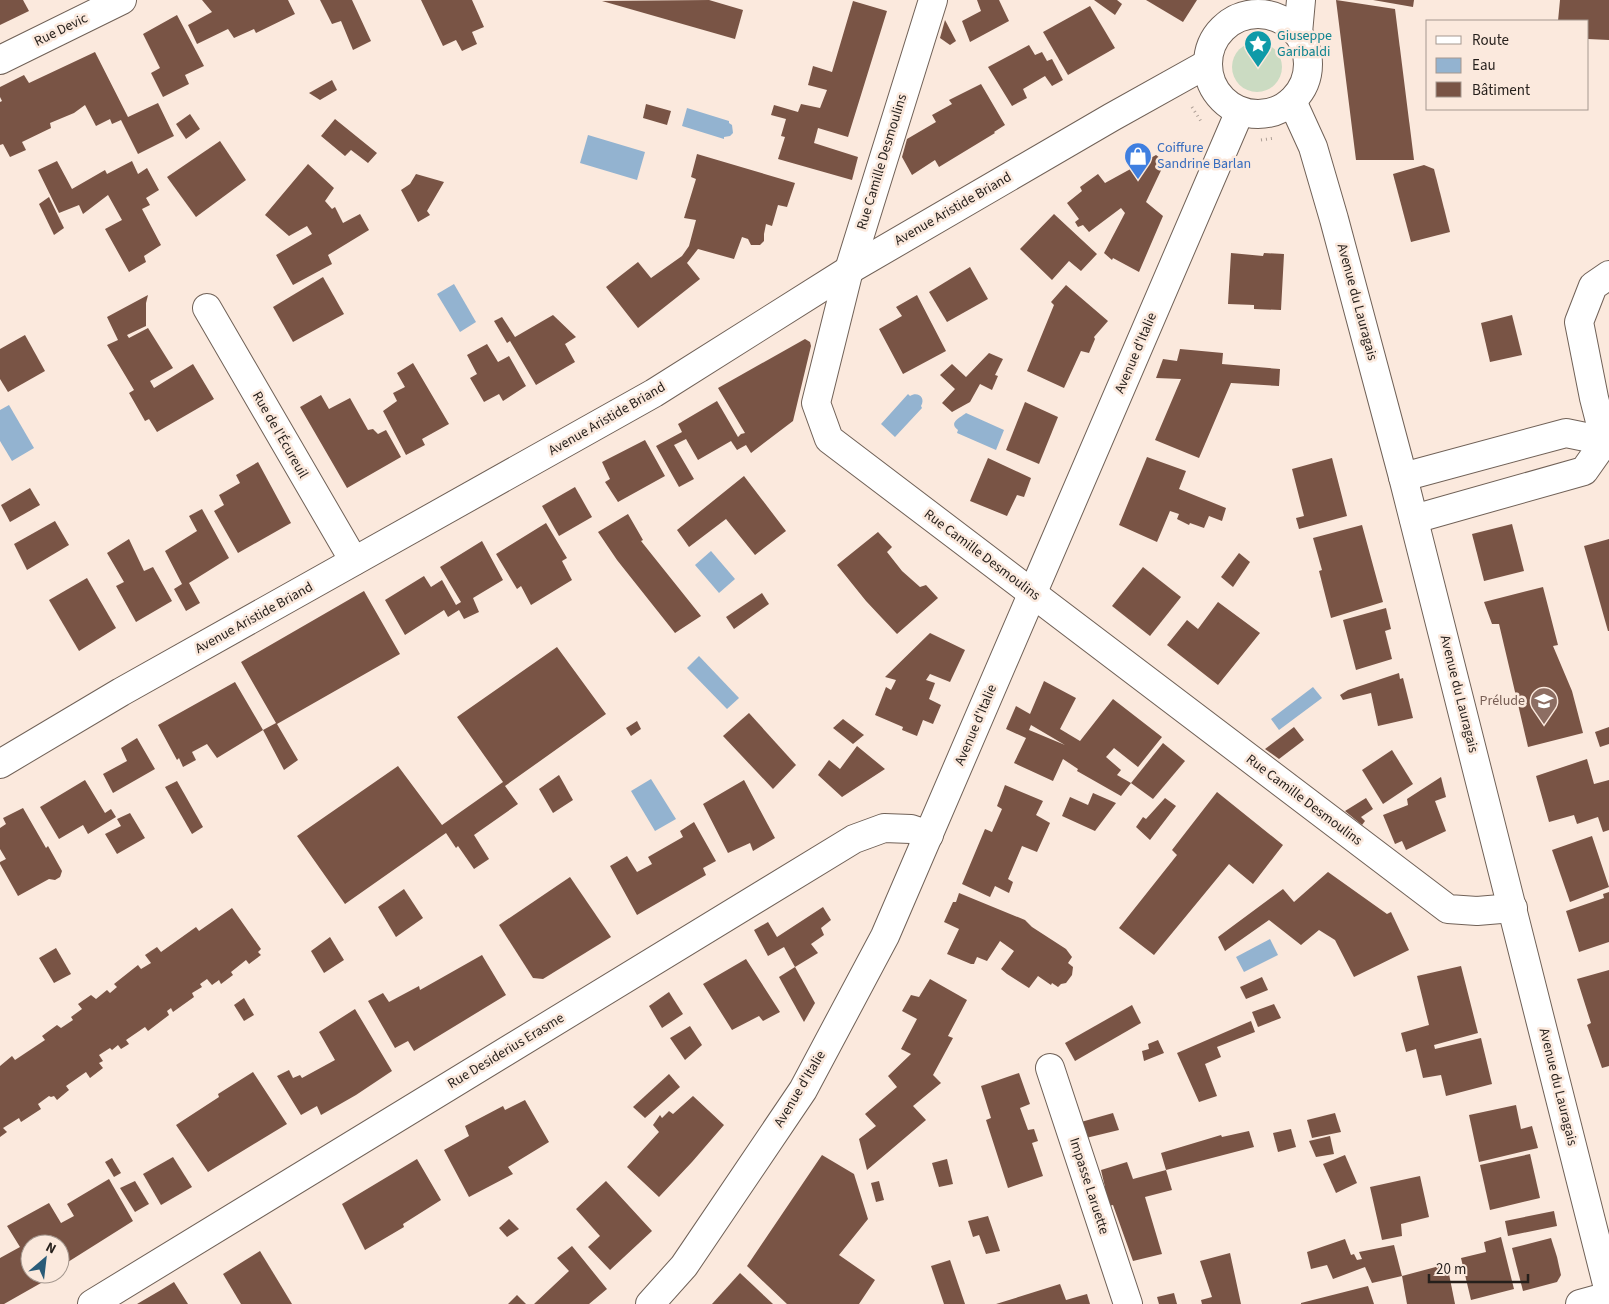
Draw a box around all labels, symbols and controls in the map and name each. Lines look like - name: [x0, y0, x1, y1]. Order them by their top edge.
- street label: Rue Devic: [31, 8, 92, 52]
- legend: [1426, 20, 1589, 110]
- place label: Giuseppe Garibaldi: [1277, 26, 1332, 62]
- place icon: Giuseppe Garibaldi: [1243, 29, 1273, 68]
- text: Route: [1472, 30, 1509, 51]
- text: Eau: [1472, 55, 1496, 76]
- text: Bâtiment: [1472, 80, 1530, 101]
- street label: Rue Camille Desmoulins: [852, 91, 912, 232]
- place label: Coiffure Sandrine Barlan: [1157, 138, 1251, 174]
- shop icon: Coiffure Sandrine Barlan: [1123, 141, 1153, 180]
- street label: Avenue Aristide Briand: [891, 167, 1015, 251]
- street label: Avenue du Lauragais: [1332, 241, 1382, 363]
- street label: Avenue d'Italie: [1110, 309, 1162, 397]
- street label: Avenue Aristide Briand: [545, 377, 669, 461]
- street label: Rue de l'Écureuil: [247, 388, 313, 483]
- street label: Rue Camille Desmoulins: [920, 505, 1044, 606]
- street label: Avenue Aristide Briand: [191, 577, 317, 659]
- street label: Avenue du Lauragais: [1435, 633, 1483, 755]
- street label: Avenue d'Italie: [950, 681, 1002, 769]
- school or university icon: Prélude: [1529, 686, 1559, 725]
- place label: Prélude: [1480, 691, 1525, 711]
- street label: Rue Camille Desmoulins: [1242, 750, 1366, 851]
- street label: Rue Desiderius Erasme: [444, 1008, 568, 1094]
- street label: Avenue du Lauragais: [1534, 1026, 1582, 1148]
- street label: Avenue d'Italie: [769, 1047, 831, 1131]
- street label: Impasse Laruette: [1064, 1135, 1114, 1237]
- north arrow: [20, 1234, 70, 1284]
- text: N: [42, 1237, 59, 1259]
- scale bar: [1429, 1252, 1528, 1284]
- text: 20 m: [1436, 1259, 1466, 1280]

